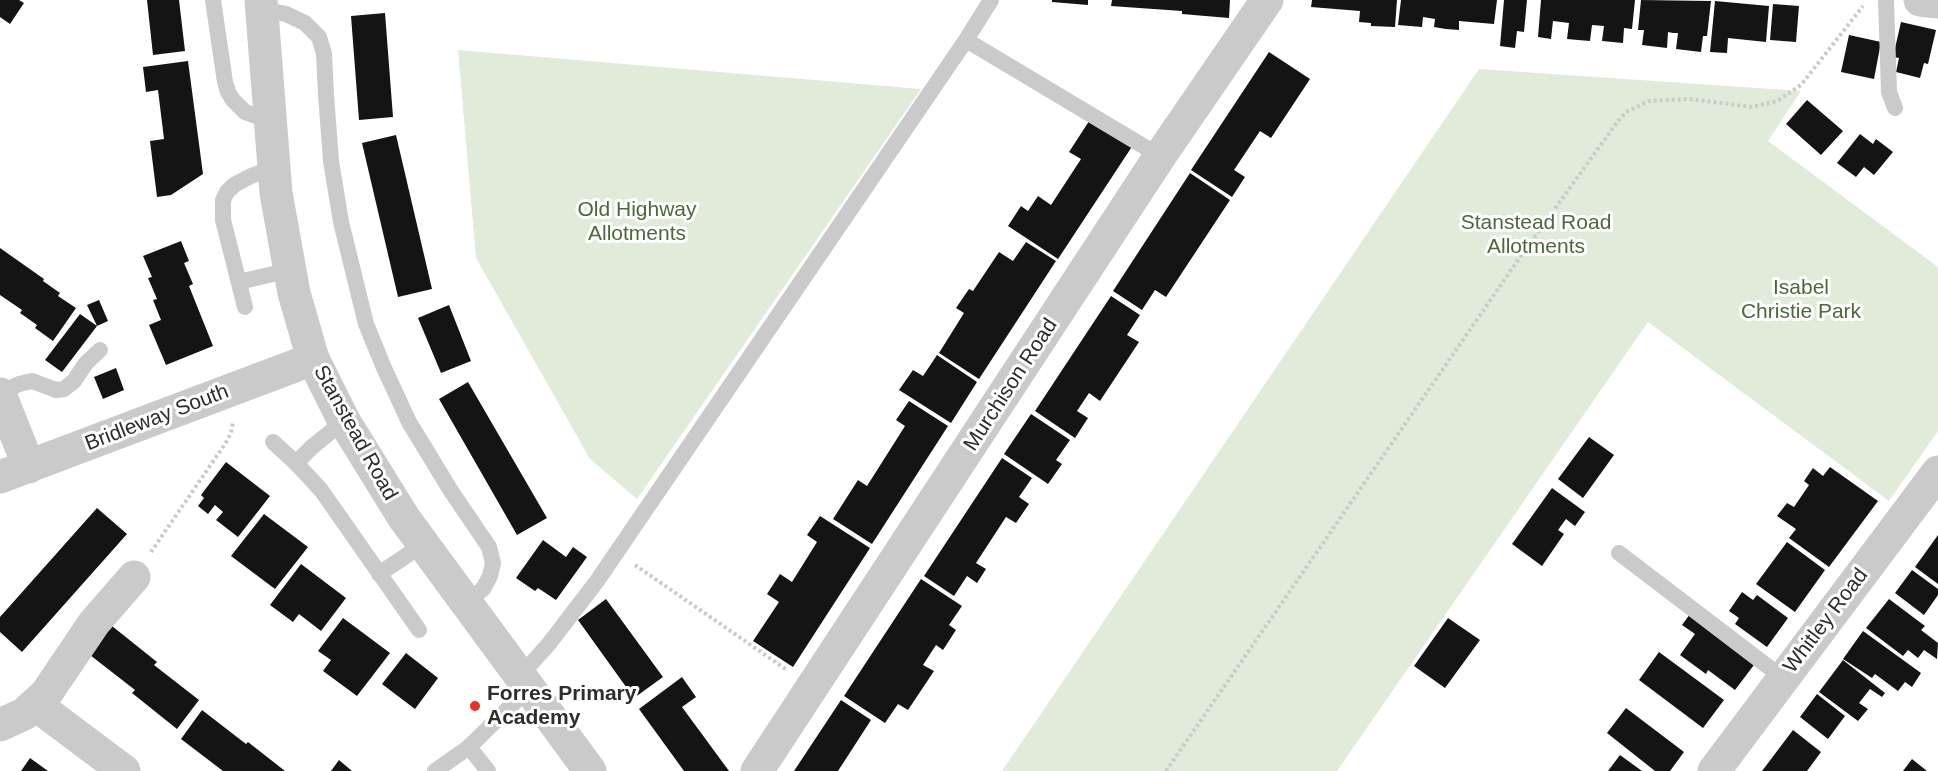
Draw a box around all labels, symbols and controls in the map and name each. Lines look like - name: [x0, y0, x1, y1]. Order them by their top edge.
- park label: Old Highway Allotments: [577, 197, 697, 247]
- park label: Stanstead Road Allotments: [1461, 210, 1611, 260]
- park label: Isabel Christie Park: [1741, 275, 1861, 325]
- street label: Murchison Road: [959, 314, 1063, 456]
- street label: Stanstead Road: [307, 361, 403, 505]
- street label: Bridleway South: [82, 379, 232, 457]
- street label: Whitley Road: [1778, 564, 1874, 678]
- place label: Forres Primary Academy: [487, 681, 636, 731]
- marker: Forres Primary Academy: [468, 699, 482, 713]

